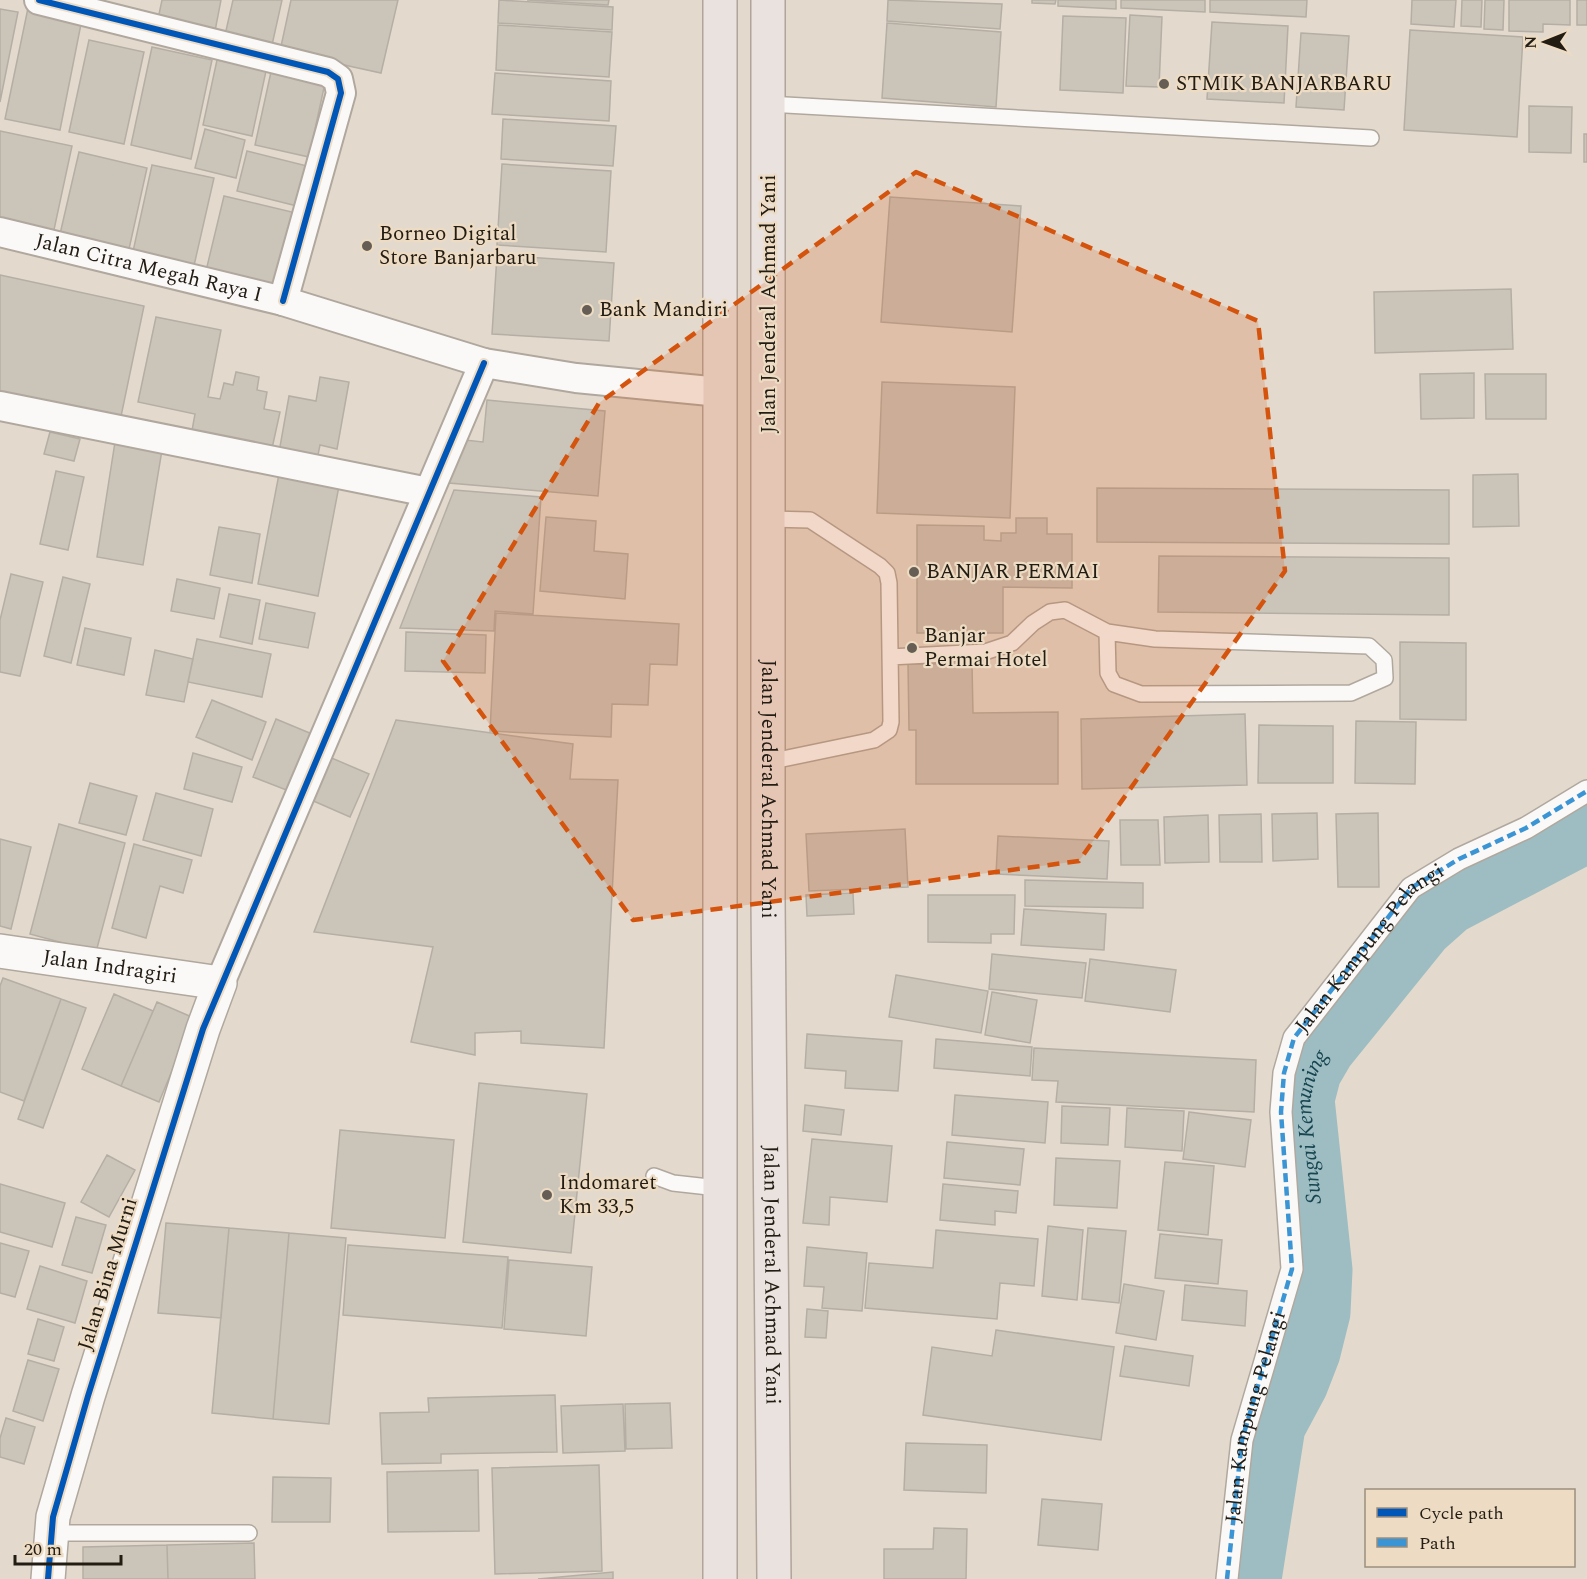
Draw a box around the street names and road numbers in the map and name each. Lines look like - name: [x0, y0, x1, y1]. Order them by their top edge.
- street label: Jalan Jenderal Achmad Yani: [753, 174, 785, 434]
- street label: Jalan Citra Megah Raya I: [32, 225, 265, 311]
- street label: Jalan Jenderal Achmad Yani: [752, 659, 784, 919]
- street label: Jalan Kampung Pelangi: [1287, 855, 1450, 1040]
- street label: Jalan Indragiri: [40, 941, 179, 993]
- street label: Jalan Jenderal Achmad Yani: [754, 1145, 788, 1405]
- street label: Jalan Bina Murni: [70, 1193, 146, 1355]
- street label: Jalan Kampung Pelangi: [1217, 1307, 1295, 1525]

